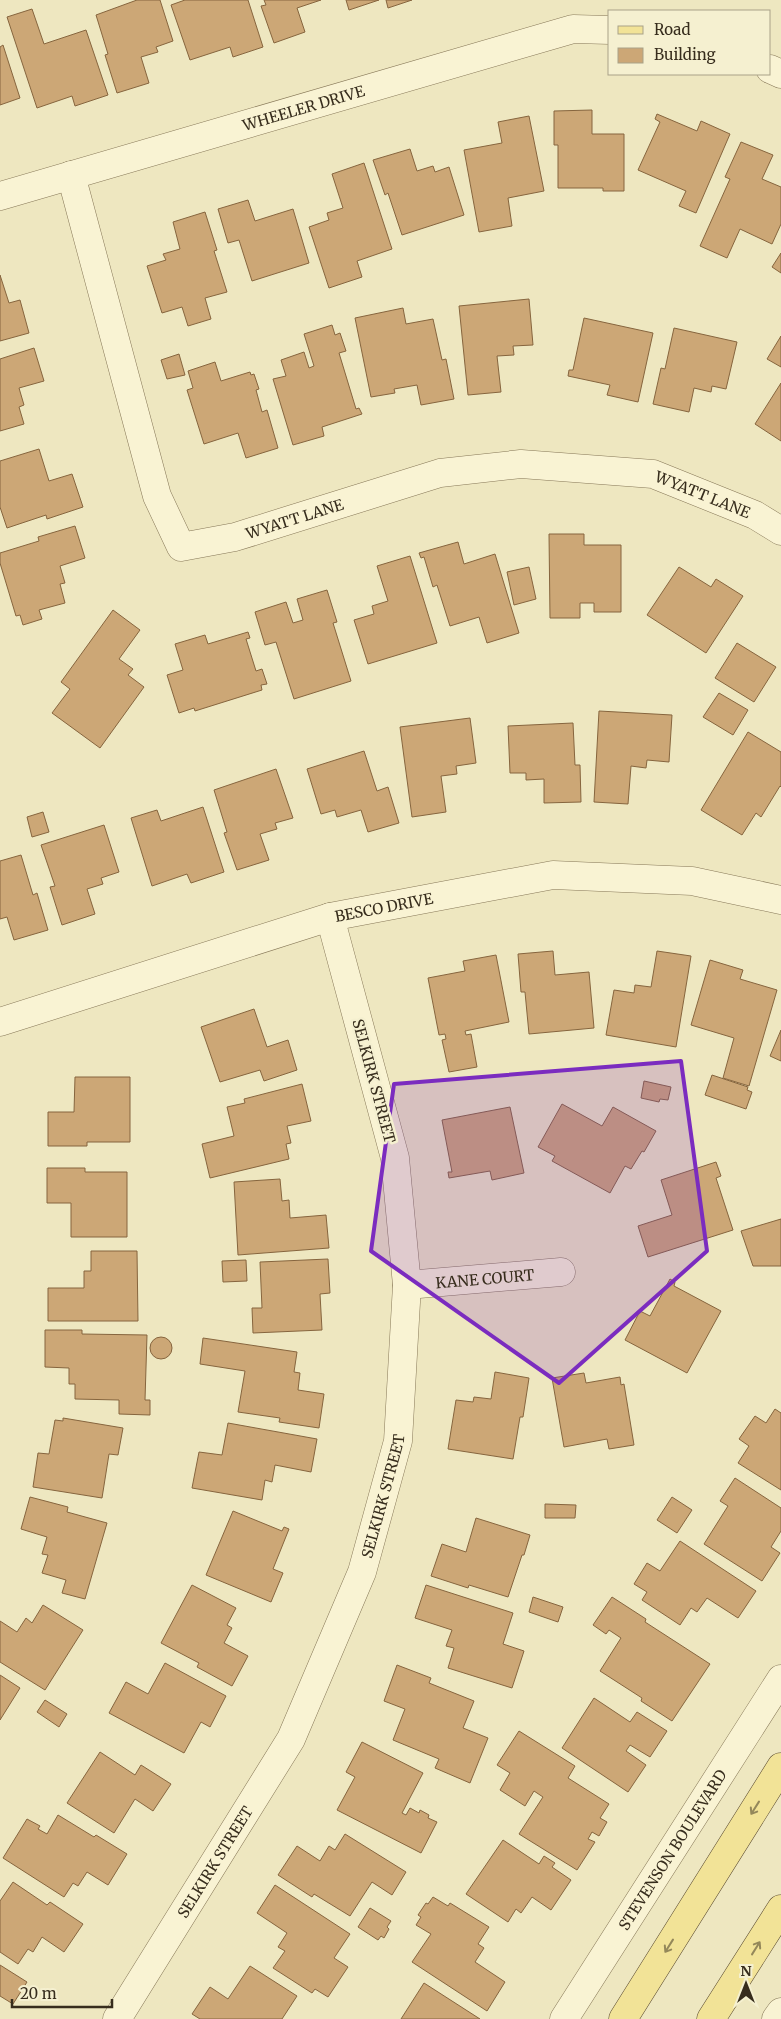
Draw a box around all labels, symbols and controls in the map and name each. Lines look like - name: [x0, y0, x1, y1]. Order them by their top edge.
- legend: [608, 10, 771, 75]
- text: Road: [654, 20, 690, 39]
- text: Building: [654, 45, 716, 64]
- street label: WHEELER DRIVE: [239, 81, 367, 135]
- street label: WYATT LANE: [652, 466, 754, 522]
- street label: WYATT LANE: [243, 494, 346, 543]
- street label: BESCO DRIVE: [333, 888, 435, 925]
- street label: SELKIRK STREET: [348, 1017, 400, 1146]
- street label: KANE COURT: [435, 1265, 535, 1292]
- street label: SELKIRK STREET: [357, 1433, 408, 1560]
- street label: STEVENSON BOULEVARD: [614, 1766, 730, 1933]
- one-way arrow: [750, 1801, 760, 1815]
- street label: SELKIRK STREET: [173, 1802, 257, 1921]
- one-way arrow: [664, 1938, 674, 1952]
- one-way arrow: [751, 1942, 761, 1956]
- north arrow: [721, 1959, 771, 2009]
- text: N: [740, 1962, 752, 1980]
- scale bar: [12, 1976, 112, 2008]
- text: 20 m: [20, 1984, 57, 2003]

